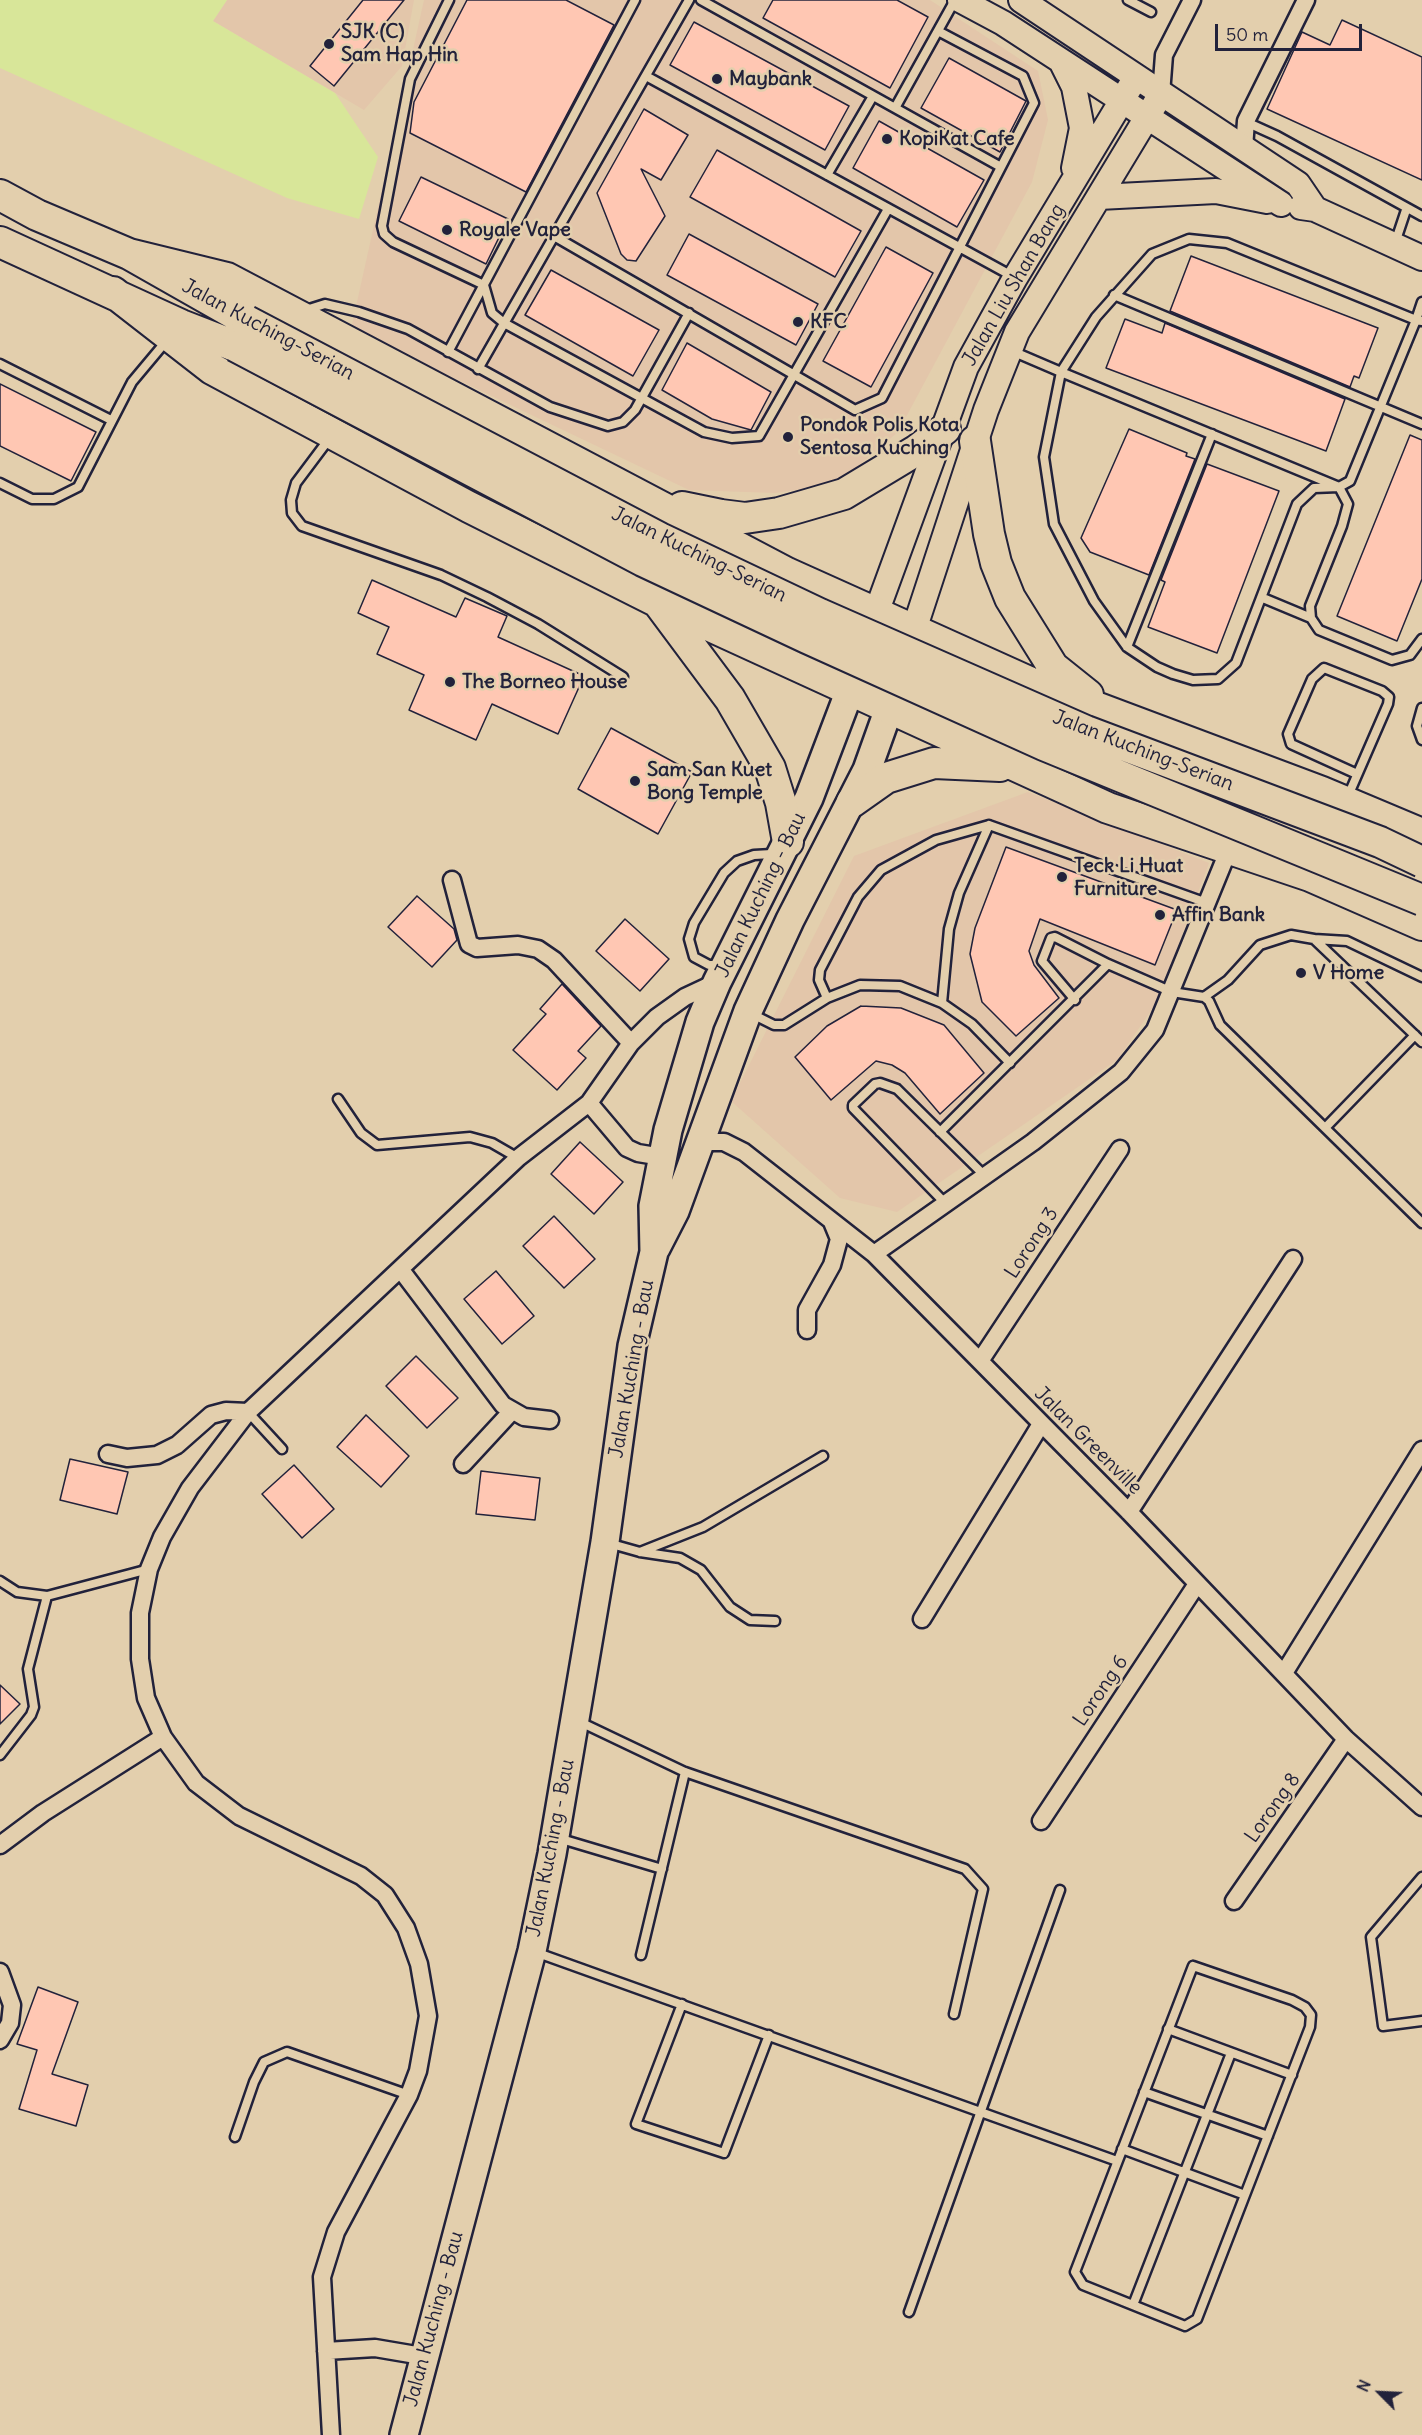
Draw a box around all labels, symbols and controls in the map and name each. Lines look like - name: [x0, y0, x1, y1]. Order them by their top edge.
- scale bar: [1218, 12, 1365, 50]
- place label: SJK (C) Sam Hap Hin: [341, 20, 458, 67]
- text: 50 m: [1226, 23, 1268, 46]
- marker: SJK (C) Sam Hap Hin: [322, 37, 336, 51]
- place label: Maybank: [729, 67, 812, 91]
- marker: Maybank: [710, 72, 724, 86]
- place label: KopiKat Cafe: [899, 127, 1015, 151]
- marker: KopiKat Cafe: [880, 132, 894, 146]
- street label: Jalan Liu Shan Bang: [958, 200, 1070, 370]
- place label: Royale Vape: [459, 218, 571, 242]
- marker: Royale Vape: [440, 223, 454, 237]
- street label: Jalan Kuching-Serian: [178, 274, 358, 386]
- place label: KFC: [810, 310, 847, 334]
- marker: KFC: [791, 315, 805, 329]
- place label: Pondok Polis Kota Sentosa Kuching: [800, 413, 959, 460]
- marker: Pondok Polis Kota Sentosa Kuching: [781, 430, 795, 444]
- street label: Jalan Kuching-Serian: [608, 502, 790, 608]
- place label: The Borneo House: [462, 670, 628, 694]
- marker: The Borneo House: [443, 675, 457, 689]
- street label: Jalan Kuching-Serian: [1049, 705, 1237, 797]
- place label: Sam San Kuet Bong Temple: [647, 758, 772, 805]
- marker: Sam San Kuet Bong Temple: [628, 774, 642, 788]
- street label: Jalan Kuching - Bau: [711, 809, 811, 981]
- place label: Teck Li Huat Furniture: [1074, 854, 1183, 901]
- marker: Teck Li Huat Furniture: [1055, 870, 1069, 884]
- place label: Affin Bank: [1172, 903, 1265, 927]
- marker: Affin Bank: [1153, 908, 1167, 922]
- place label: V Home: [1313, 961, 1384, 985]
- marker: V Home: [1294, 966, 1308, 980]
- street label: Lorong 3: [1000, 1203, 1064, 1283]
- street label: Jalan Kuching - Bau: [605, 1278, 659, 1460]
- street label: Jalan Greenville: [1029, 1382, 1147, 1500]
- street label: Lorong 6: [1069, 1651, 1133, 1731]
- street label: Jalan Kuching - Bau: [522, 1757, 580, 1939]
- street label: Lorong 8: [1240, 1768, 1306, 1848]
- street label: Jalan Kuching - Bau: [399, 2229, 469, 2409]
- north arrow: [1350, 2363, 1410, 2423]
- text: N: [1352, 2377, 1375, 2395]

